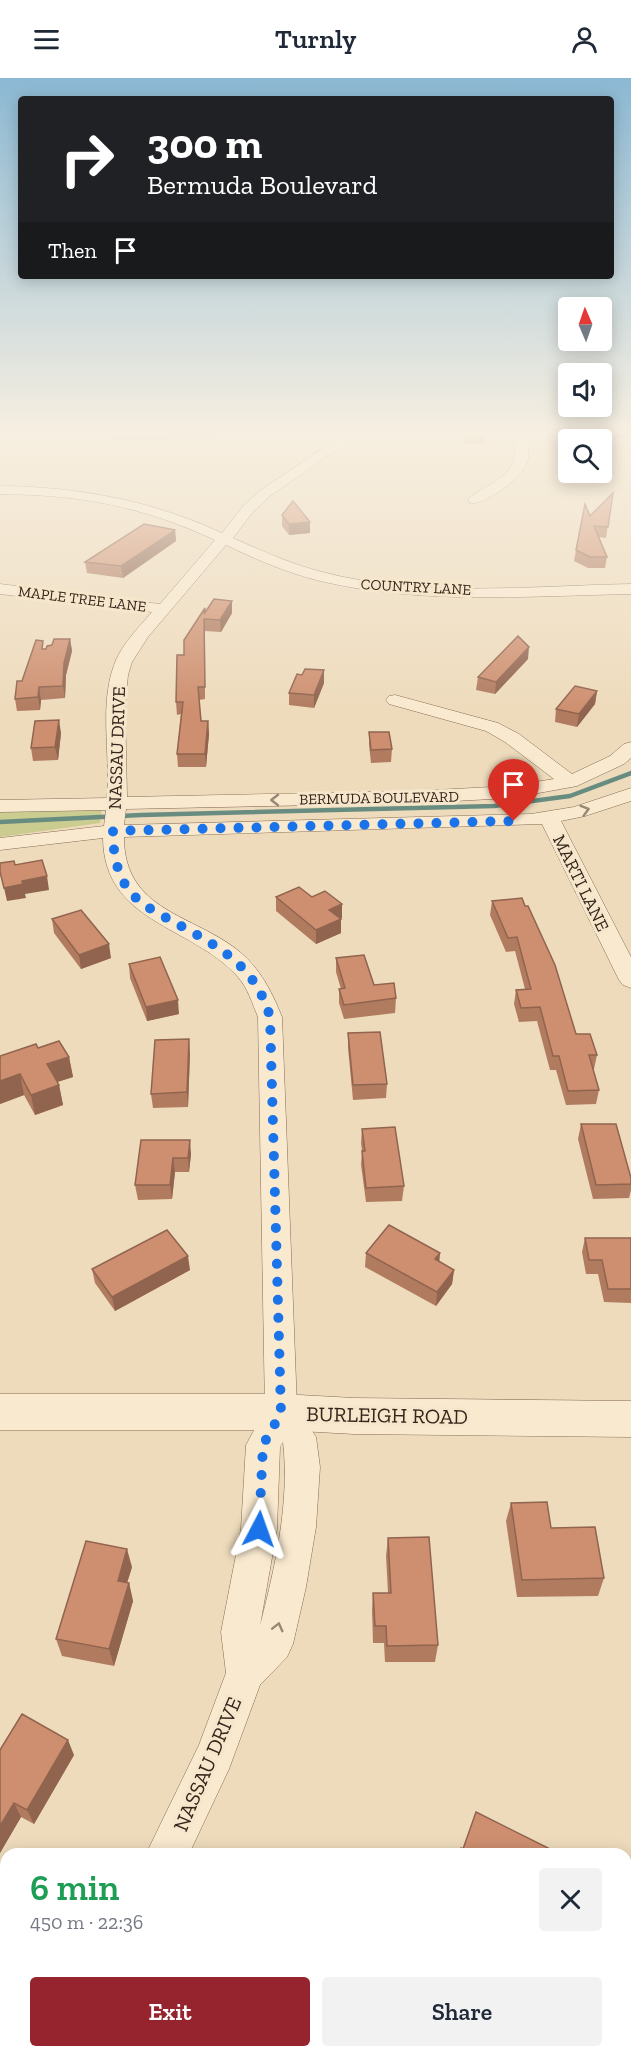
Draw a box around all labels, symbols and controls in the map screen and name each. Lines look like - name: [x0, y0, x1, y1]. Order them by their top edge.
- icon: menu: [30, 23, 63, 56]
- text: Turnly: [275, 23, 356, 55]
- icon: person: [568, 23, 601, 56]
- text: 300 m: [147, 118, 262, 169]
- icon: right: [48, 120, 126, 198]
- text: Bermuda Boulevard: [147, 169, 377, 201]
- icon: arrive: [109, 234, 142, 267]
- text: Then: [48, 237, 97, 264]
- north arrow: [558, 297, 612, 351]
- map controls: [558, 297, 612, 483]
- button: sound: [558, 363, 612, 417]
- button: search: [558, 429, 612, 483]
- street label: COUNTRY LANE: [360, 575, 472, 599]
- street label: MAPLE TREE LANE: [17, 582, 147, 616]
- street label: NASSAU DRIVE: [104, 686, 130, 810]
- pin: [488, 759, 539, 821]
- icon: arrive: [497, 768, 530, 801]
- street label: BERMUDA BOULEVARD: [299, 788, 459, 808]
- one-way arrow: [270, 794, 279, 806]
- one-way arrow: [579, 805, 590, 817]
- street label: MARTI LANE: [548, 831, 614, 935]
- street label: BURLEIGH ROAD: [306, 1401, 468, 1429]
- position arrow: [227, 1497, 291, 1561]
- one-way arrow: [270, 1622, 283, 1632]
- street label: NASSAU DRIVE: [167, 1693, 247, 1835]
- text: 6 min: [30, 1866, 119, 1909]
- button: close: [539, 1868, 602, 1931]
- text: 450 m · 22:36: [30, 1910, 143, 1934]
- button: Exit: [30, 1977, 310, 2046]
- button: Share: [322, 1977, 602, 2046]

